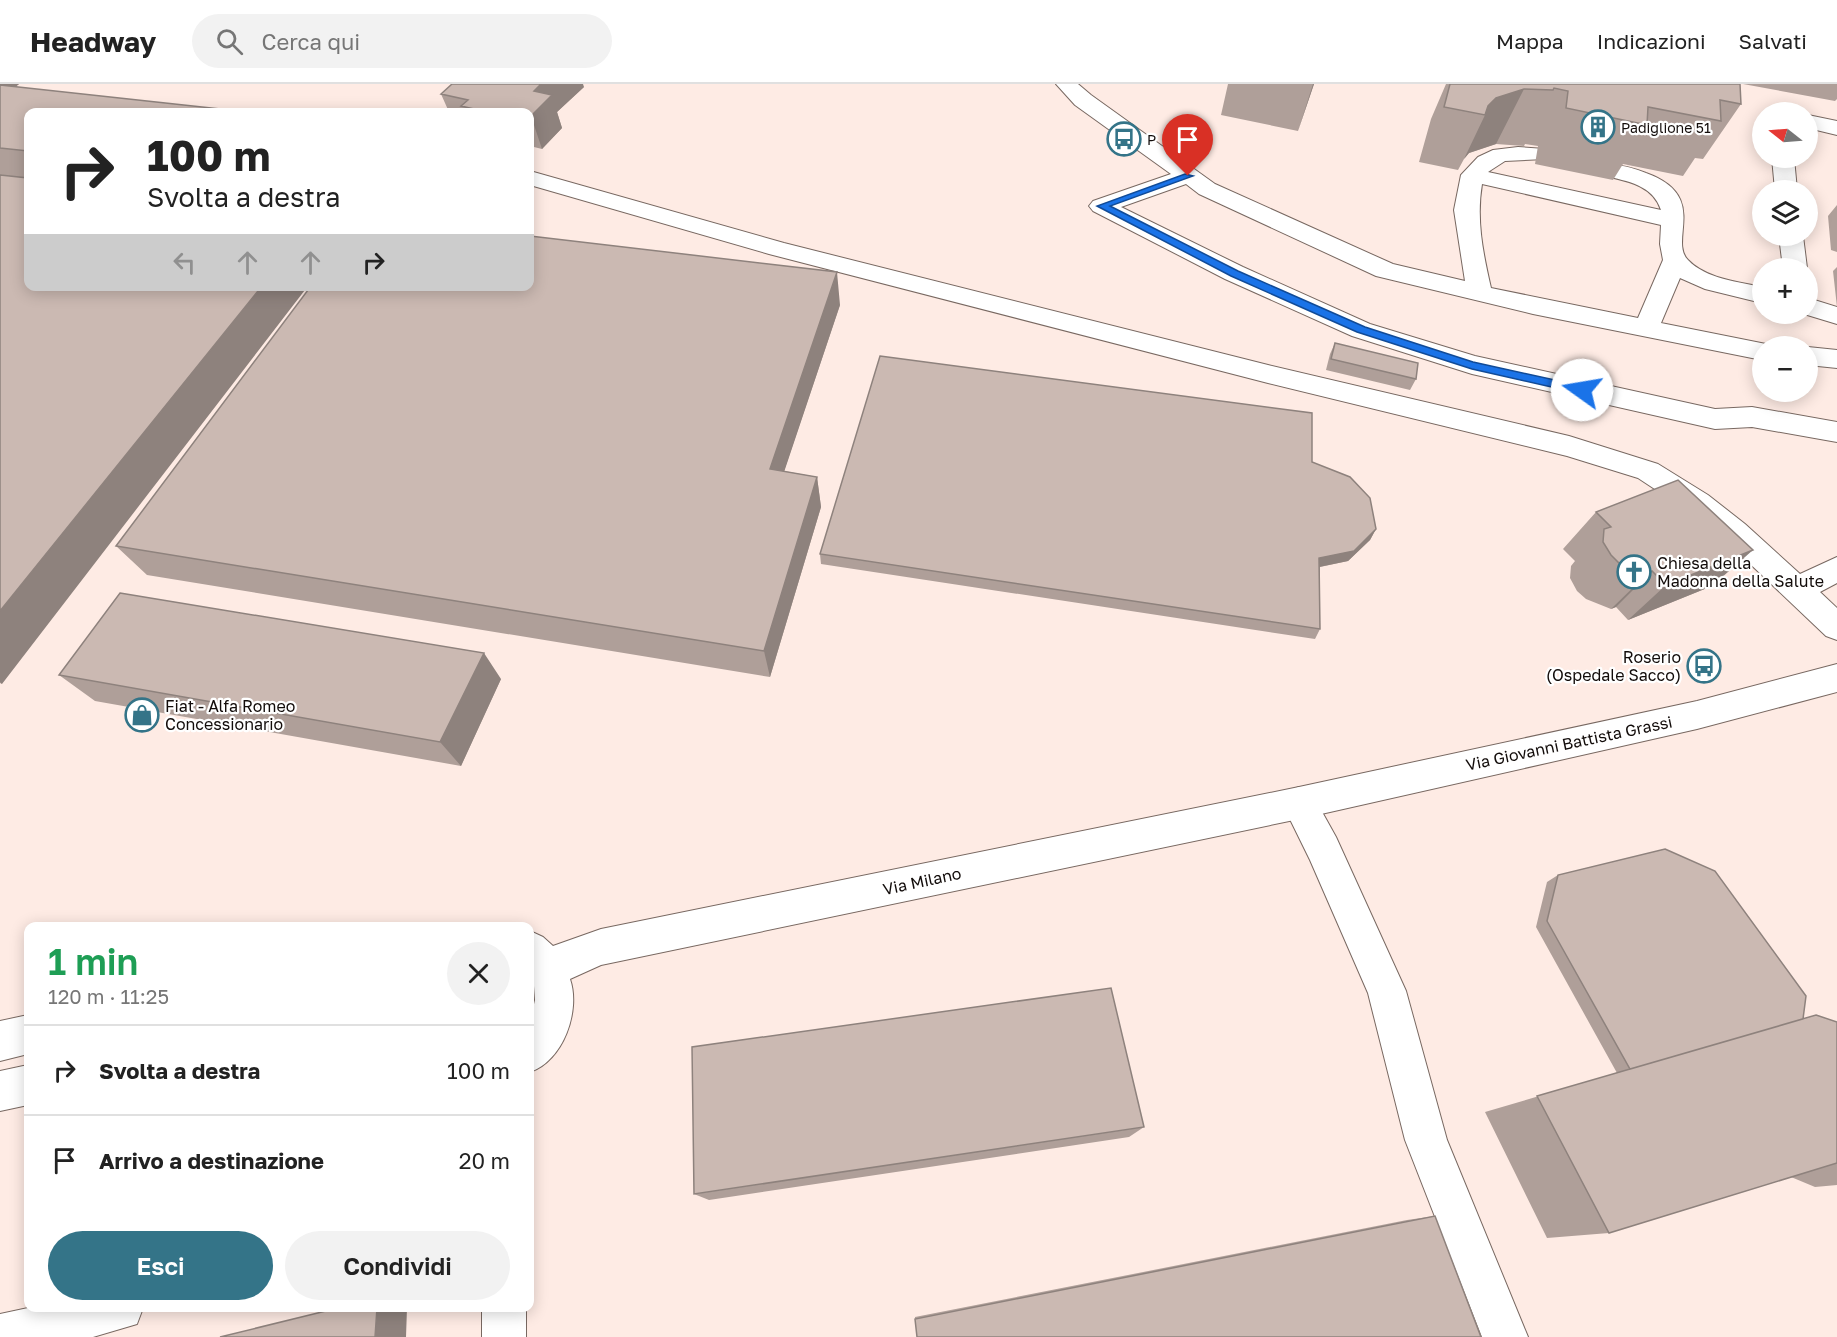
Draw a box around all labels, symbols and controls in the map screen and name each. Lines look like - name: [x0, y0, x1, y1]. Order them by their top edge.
- search box: [192, 14, 612, 68]
- text: Headway: [30, 25, 156, 58]
- icon: search: [213, 25, 246, 58]
- text: Cerca qui: [261, 28, 360, 55]
- text: Mappa: [1496, 28, 1564, 54]
- text: Indicazioni: [1597, 28, 1706, 54]
- text: Salvati: [1739, 28, 1807, 54]
- north arrow: [1752, 102, 1818, 168]
- map controls: [1752, 102, 1818, 402]
- building icon: Padiglione 51: [1580, 109, 1616, 145]
- pin: [1162, 114, 1213, 176]
- place label: Padiglione 51: [1621, 119, 1711, 136]
- bus stop icon: P: [1106, 121, 1142, 157]
- icon: arrive: [1171, 123, 1204, 156]
- text: 100 m: [147, 130, 270, 180]
- place label: P: [1147, 131, 1156, 148]
- icon: right: [48, 132, 126, 210]
- button: layers: [1752, 180, 1818, 246]
- text: Svolta a destra: [147, 181, 341, 213]
- icon: left: [168, 246, 201, 279]
- icon: ahead: [231, 246, 264, 279]
- icon: ahead: [294, 246, 327, 279]
- icon: right: [357, 246, 390, 279]
- button: +: [1752, 258, 1818, 324]
- button: −: [1752, 336, 1818, 402]
- position arrow: [1550, 358, 1614, 422]
- place label: Chiesa della Madonna della Salute: [1657, 553, 1824, 591]
- church icon: Chiesa della Madonna della Salute: [1616, 554, 1652, 590]
- place label: Roserio (Ospedale Sacco): [1546, 647, 1681, 685]
- bus stop icon: Roserio (Ospedale Sacco): [1686, 648, 1722, 684]
- place label: Fiat - Alfa Romeo Concessionario: [165, 696, 295, 734]
- shop icon: Fiat - Alfa Romeo Concessionario: [124, 697, 160, 733]
- street label: Via Giovanni Battista Grassi: [1464, 711, 1674, 775]
- street label: Via Milano: [881, 863, 963, 899]
- text: 1 min: [48, 940, 138, 983]
- button: close: [447, 942, 510, 1005]
- text: 120 m · 11:25: [48, 984, 169, 1008]
- icon: right: [48, 1054, 81, 1087]
- text: Svolta a destra: [99, 1057, 260, 1084]
- text: 100 m: [447, 1057, 510, 1084]
- icon: arrive: [48, 1144, 81, 1177]
- text: Arrivo a destinazione: [99, 1147, 324, 1174]
- text: 20 m: [459, 1147, 510, 1174]
- button: Esci: [48, 1231, 273, 1300]
- button: Condividi: [285, 1231, 510, 1300]

